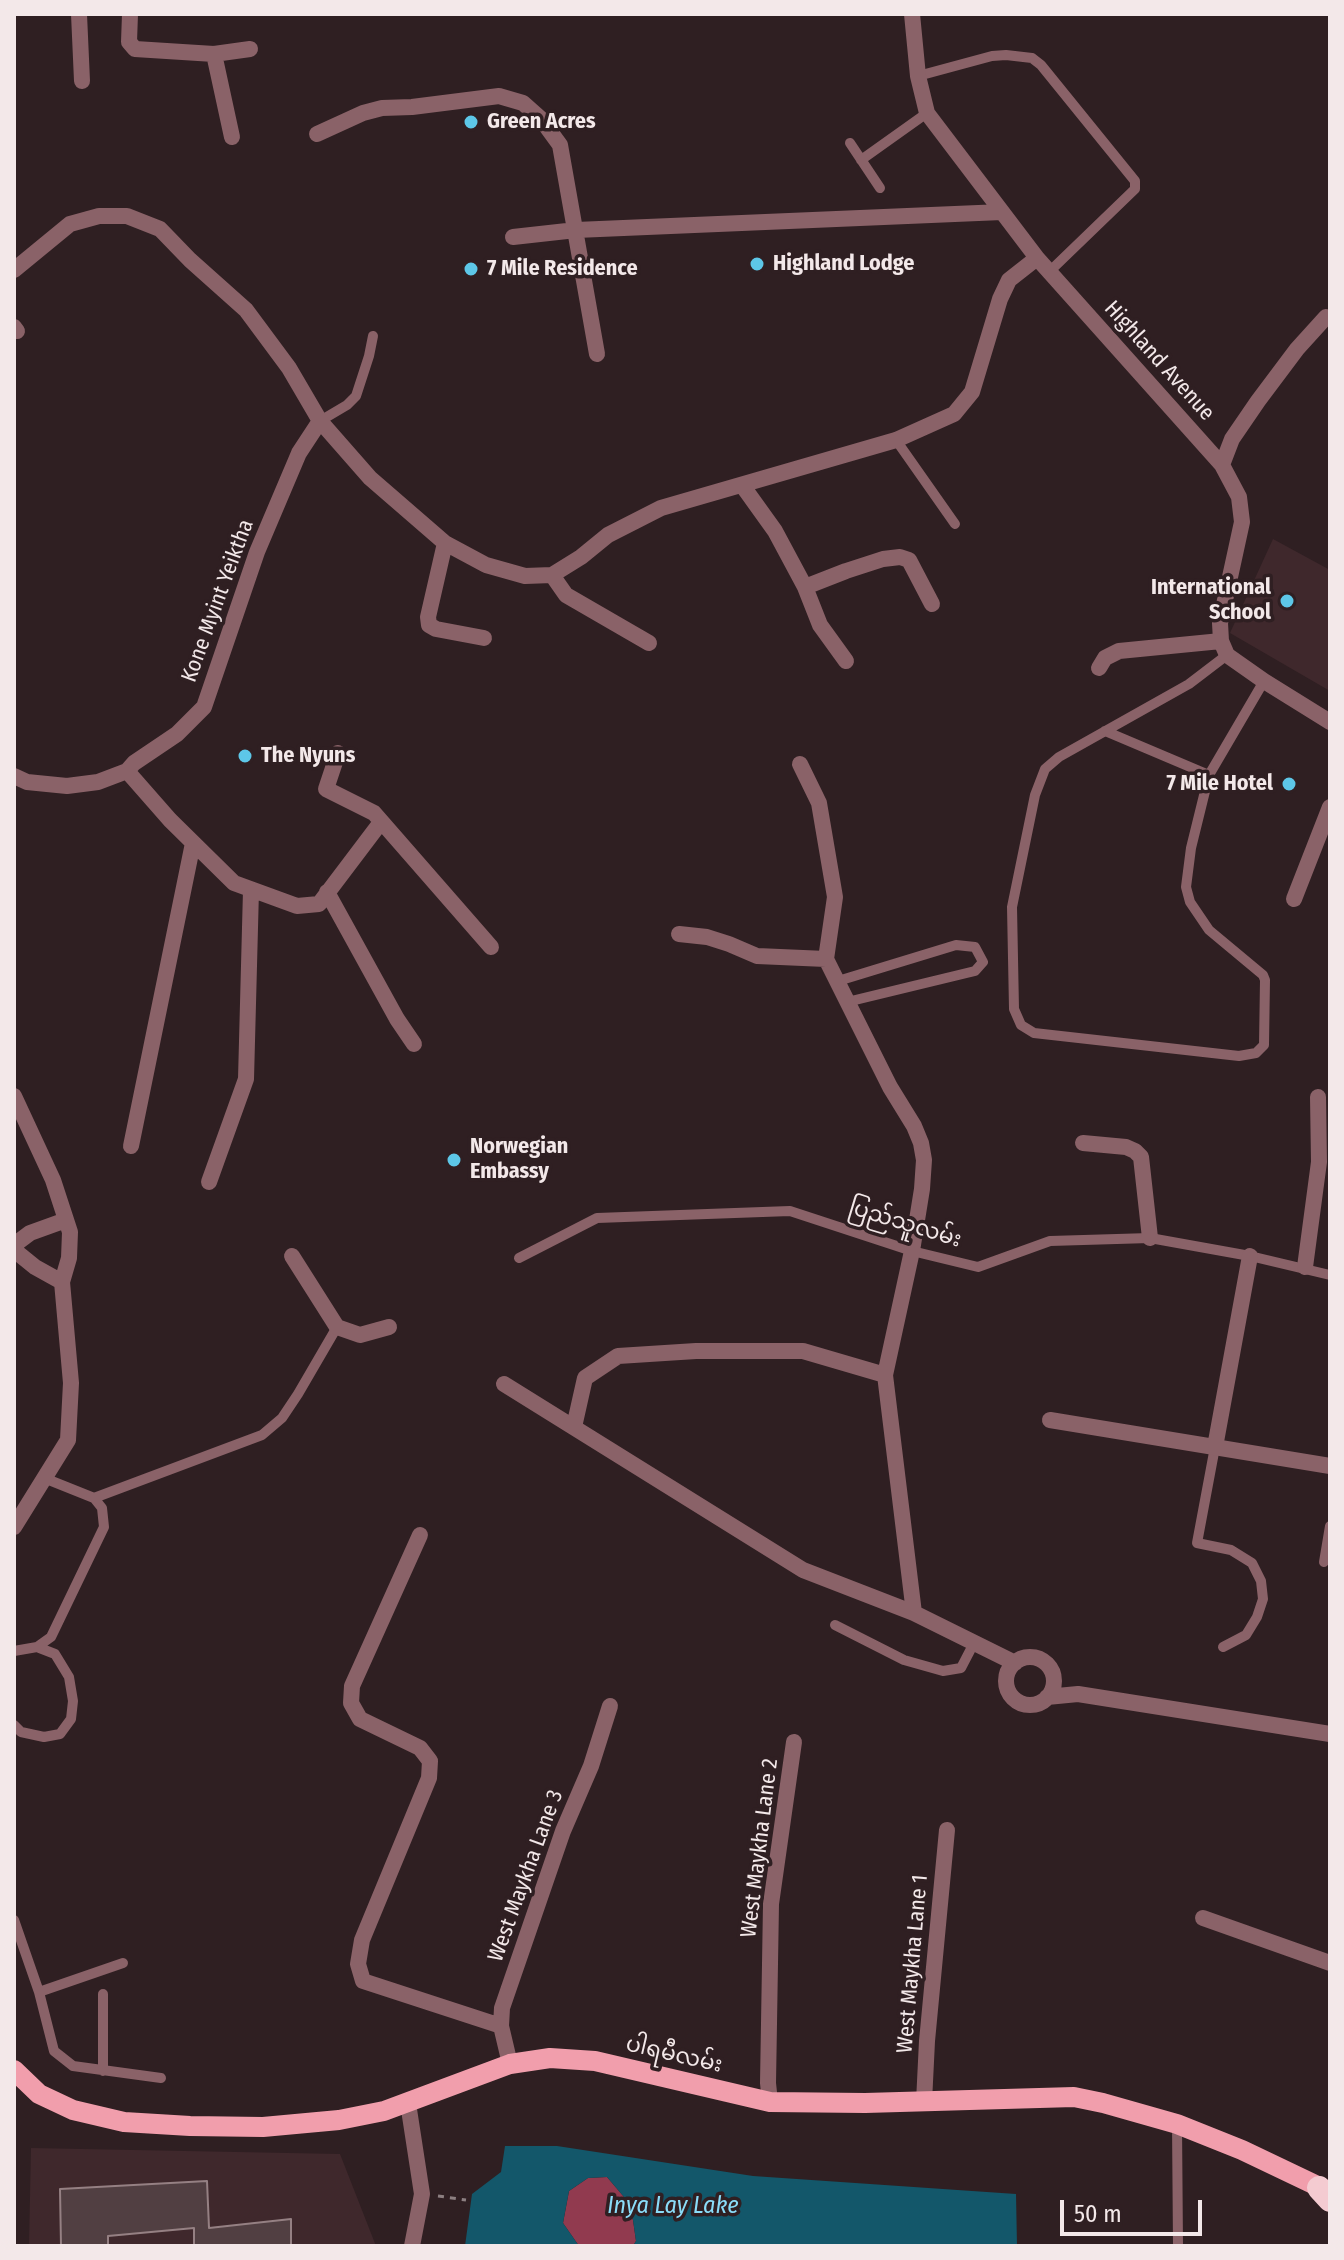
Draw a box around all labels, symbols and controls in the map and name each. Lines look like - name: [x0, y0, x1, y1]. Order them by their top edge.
- place label: Green Acres: [487, 109, 596, 135]
- marker: Green Acres: [462, 113, 480, 131]
- place label: Highland Lodge: [773, 251, 914, 277]
- marker: Highland Lodge: [748, 255, 766, 273]
- place label: 7 Mile Residence: [487, 256, 638, 282]
- marker: 7 Mile Residence: [462, 260, 480, 278]
- street label: Highland Avenue: [1098, 296, 1220, 426]
- street label: Kone Myint Yeiktha: [176, 516, 260, 686]
- place label: International School: [1151, 575, 1271, 626]
- marker: International School: [1278, 592, 1296, 610]
- place label: The Nyuns: [261, 743, 355, 769]
- marker: The Nyuns: [236, 747, 254, 765]
- place label: 7 Mile Hotel: [1166, 771, 1273, 797]
- marker: 7 Mile Hotel: [1280, 775, 1298, 793]
- place label: Norwegian Embassy: [470, 1134, 568, 1186]
- marker: Norwegian Embassy: [445, 1151, 463, 1169]
- street label: ပြည်သူလမ်း: [846, 1194, 964, 1254]
- street label: West Maykha Lane 2: [736, 1757, 784, 1939]
- street label: West Maykha Lane 3: [483, 1787, 569, 1965]
- street label: West Maykha Lane 1: [892, 1874, 934, 2054]
- street label: ပါရမီလမ်း: [623, 2031, 725, 2079]
- scale bar: [1064, 2184, 1206, 2234]
- water label: Inya Lay Lake: [607, 2192, 739, 2220]
- text: 50 m: [1074, 2200, 1122, 2228]

